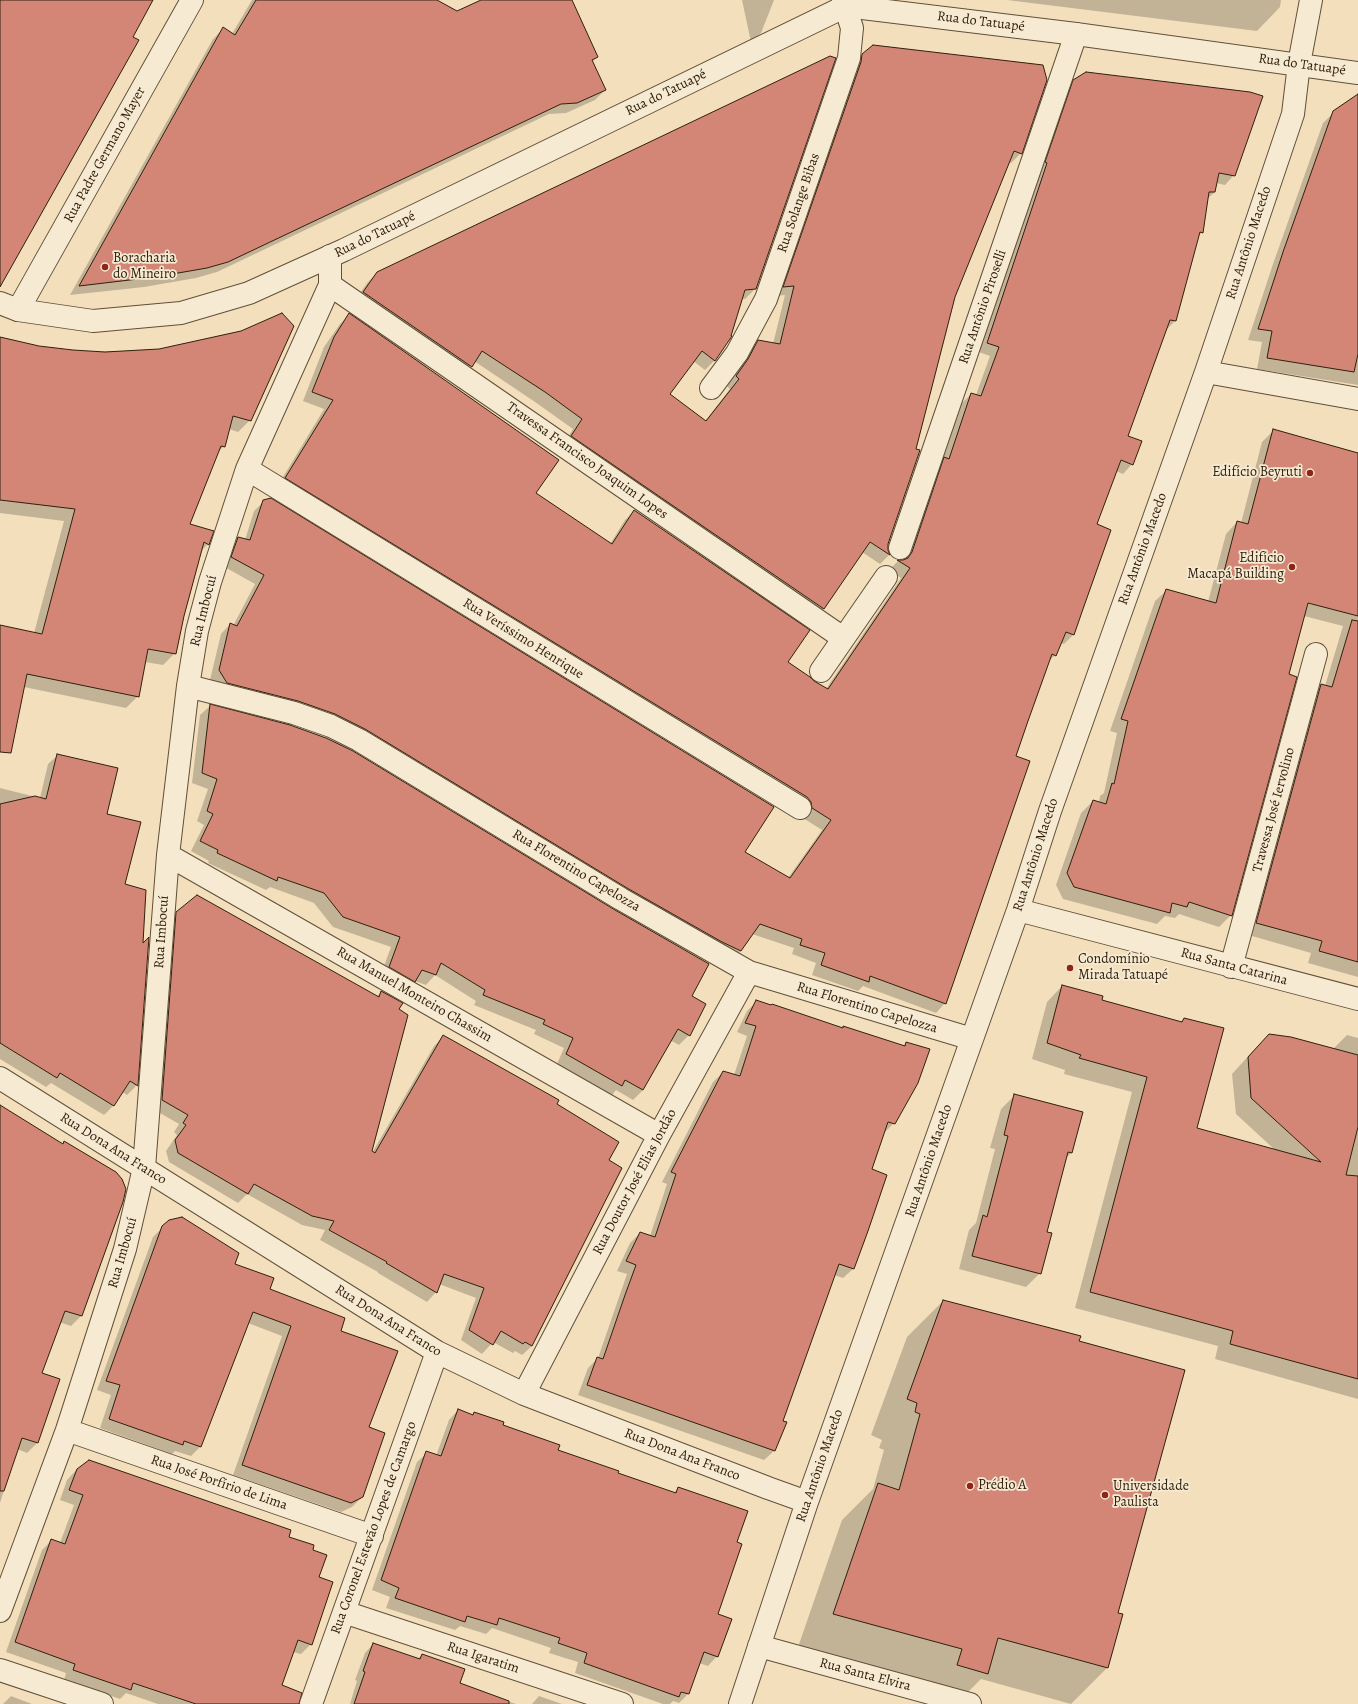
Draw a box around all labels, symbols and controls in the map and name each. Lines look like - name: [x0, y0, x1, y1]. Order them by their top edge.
- street label: Rua do Tatuapé: [936, 8, 1026, 36]
- street label: Rua do Tatuapé: [1257, 51, 1347, 79]
- street label: Rua do Tatuapé: [623, 66, 709, 120]
- street label: Rua Padre Germano Mayer: [61, 84, 149, 226]
- street label: Rua Solange Bibas: [774, 151, 824, 255]
- street label: Rua Antônio Macedo: [1223, 184, 1275, 302]
- street label: Rua do Tatuapé: [332, 208, 418, 262]
- street label: Rua Antônio Piroselli: [956, 248, 1010, 366]
- place label: Boracharia do Mineiro: [113, 251, 176, 284]
- marker: Boracharia do Mineiro: [100, 262, 110, 272]
- street label: Travessa Francisco Joaquim Lopes: [503, 399, 671, 523]
- place label: Edifício Beyruti: [1212, 465, 1302, 481]
- marker: Edifício Beyruti: [1305, 468, 1315, 478]
- street label: Rua Antônio Macedo: [1115, 491, 1171, 607]
- place label: Edifício Macapá Building: [1187, 551, 1284, 584]
- marker: Edifício Macapá Building: [1287, 562, 1297, 572]
- street label: Rua Imbocuí: [187, 573, 221, 649]
- street label: Rua Veríssimo Henrique: [459, 595, 587, 683]
- street label: Travessa José Iervolino: [1249, 746, 1299, 874]
- street label: Rua Antônio Macedo: [1010, 796, 1062, 914]
- street label: Rua Florentino Capelozza: [509, 826, 643, 916]
- street label: Rua Imbocuí: [151, 895, 173, 969]
- street label: Rua Manuel Monteiro Chassim: [333, 944, 495, 1046]
- street label: Rua Santa Catarina: [1179, 945, 1289, 989]
- place label: Condomínio Mirada Tatuapé: [1078, 952, 1168, 984]
- marker: Condomínio Mirada Tatuapé: [1065, 963, 1075, 973]
- street label: Rua Florentino Capelozza: [795, 979, 939, 1037]
- street label: Rua Antônio Macedo: [902, 1102, 956, 1220]
- street label: Rua Doutor José Elias Jordão: [589, 1106, 681, 1258]
- street label: Rua Dona Ana Franco: [57, 1109, 169, 1189]
- street label: Rua Imbocuí: [105, 1216, 141, 1290]
- street label: Rua Dona Ana Franco: [332, 1281, 444, 1361]
- street label: Rua Antônio Macedo: [793, 1407, 847, 1525]
- street label: Rua Coronel Estevão Lopes de Camargo: [328, 1419, 420, 1637]
- street label: Rua Dona Ana Franco: [622, 1425, 742, 1485]
- street label: Rua José Porfírio de Lima: [148, 1452, 290, 1514]
- place label: Prédio A: [978, 1478, 1026, 1494]
- place label: Universidade Paulista: [1113, 1479, 1189, 1512]
- marker: Prédio A: [965, 1481, 975, 1491]
- marker: Universidade Paulista: [1100, 1490, 1110, 1500]
- street label: Rua Igaratim: [445, 1638, 521, 1678]
- street label: Rua Santa Elvira: [817, 1655, 913, 1695]

